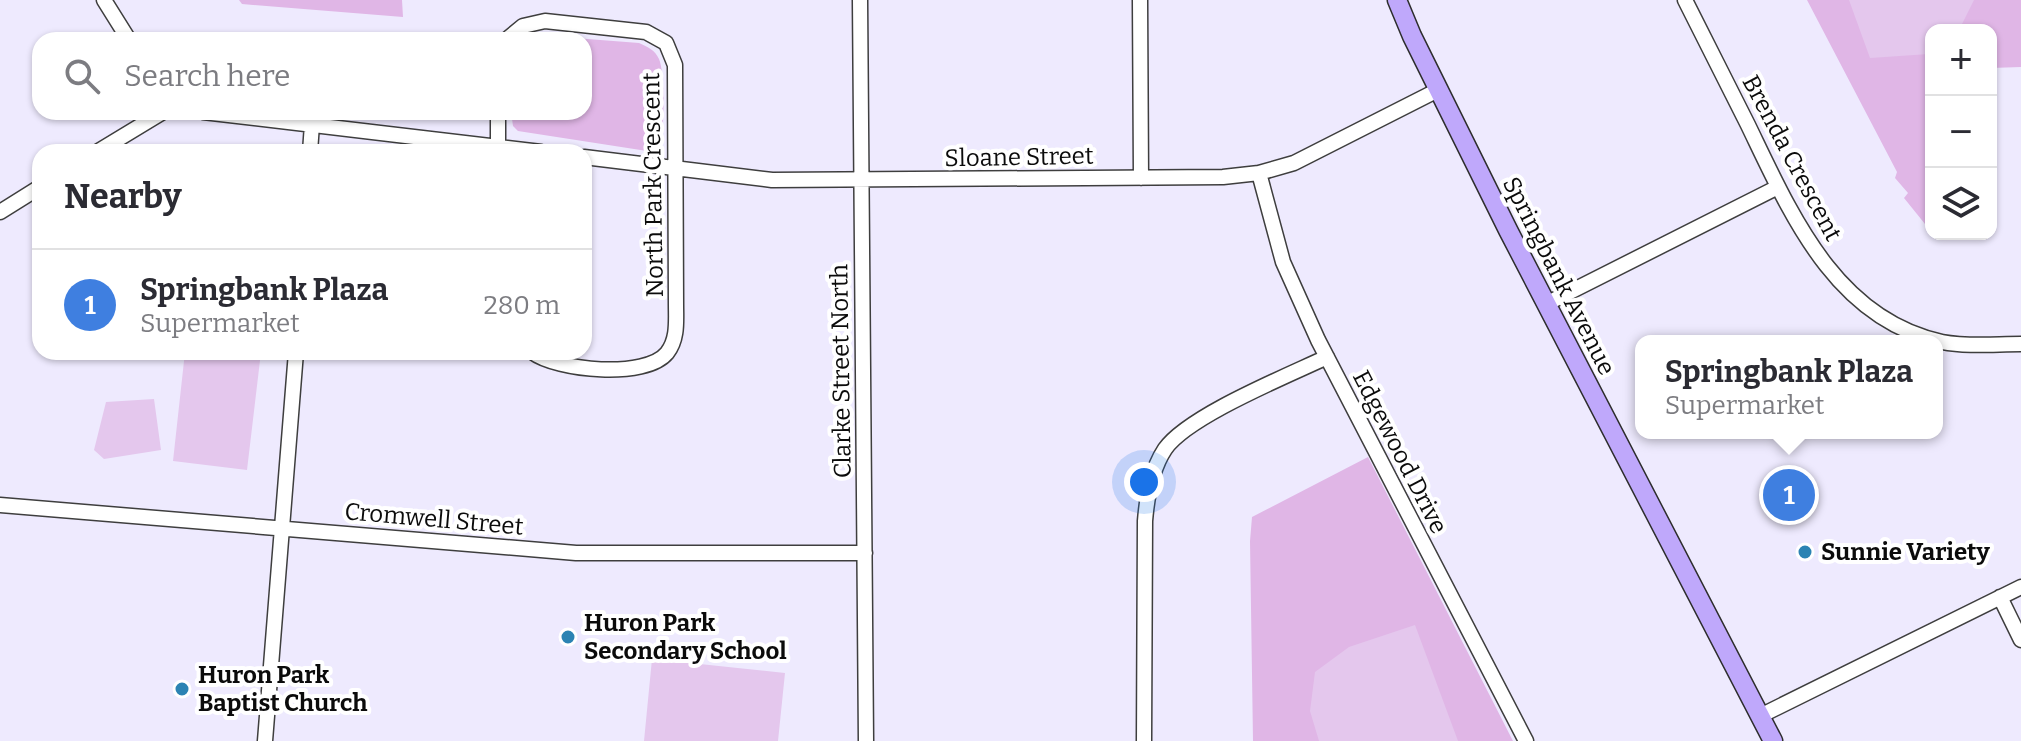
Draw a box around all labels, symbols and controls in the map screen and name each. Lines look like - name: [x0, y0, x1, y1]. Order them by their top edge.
- map controls: [1925, 24, 1997, 240]
- button: +: [1925, 24, 1997, 96]
- search box: [32, 32, 592, 120]
- icon: search: [60, 54, 104, 98]
- text: Search here: [124, 58, 291, 94]
- street label: Brenda Crescent: [1737, 70, 1848, 246]
- street label: North Park Crescent: [637, 72, 669, 298]
- button: −: [1925, 96, 1997, 168]
- street label: Sloane Street: [944, 142, 1094, 172]
- button: layers: [1925, 168, 1997, 240]
- street label: Springbank Avenue: [1497, 172, 1621, 380]
- text: Nearby: [64, 176, 182, 217]
- street label: Clarke Street North: [825, 264, 857, 478]
- text: Springbank Plaza: [140, 272, 388, 308]
- text: 1: [84, 290, 96, 321]
- text: 280 m: [484, 290, 560, 321]
- text: Supermarket: [140, 308, 300, 339]
- popup: [1635, 335, 1943, 439]
- text: Springbank Plaza: [1665, 354, 1913, 390]
- street label: Edgewood Drive: [1347, 366, 1453, 538]
- text: Supermarket: [1665, 390, 1824, 421]
- your location: [1124, 462, 1164, 502]
- pin: 1: [1763, 465, 1815, 525]
- street label: Cromwell Street: [344, 497, 525, 541]
- place label: Sunnie Variety: [1821, 538, 1990, 566]
- marker: Sunnie Variety: [1796, 543, 1814, 561]
- place label: Huron Park Secondary School: [584, 609, 787, 665]
- marker: Huron Park Secondary School: [559, 628, 577, 646]
- place label: Huron Park Baptist Church: [198, 661, 367, 717]
- marker: Huron Park Baptist Church: [173, 680, 191, 698]

